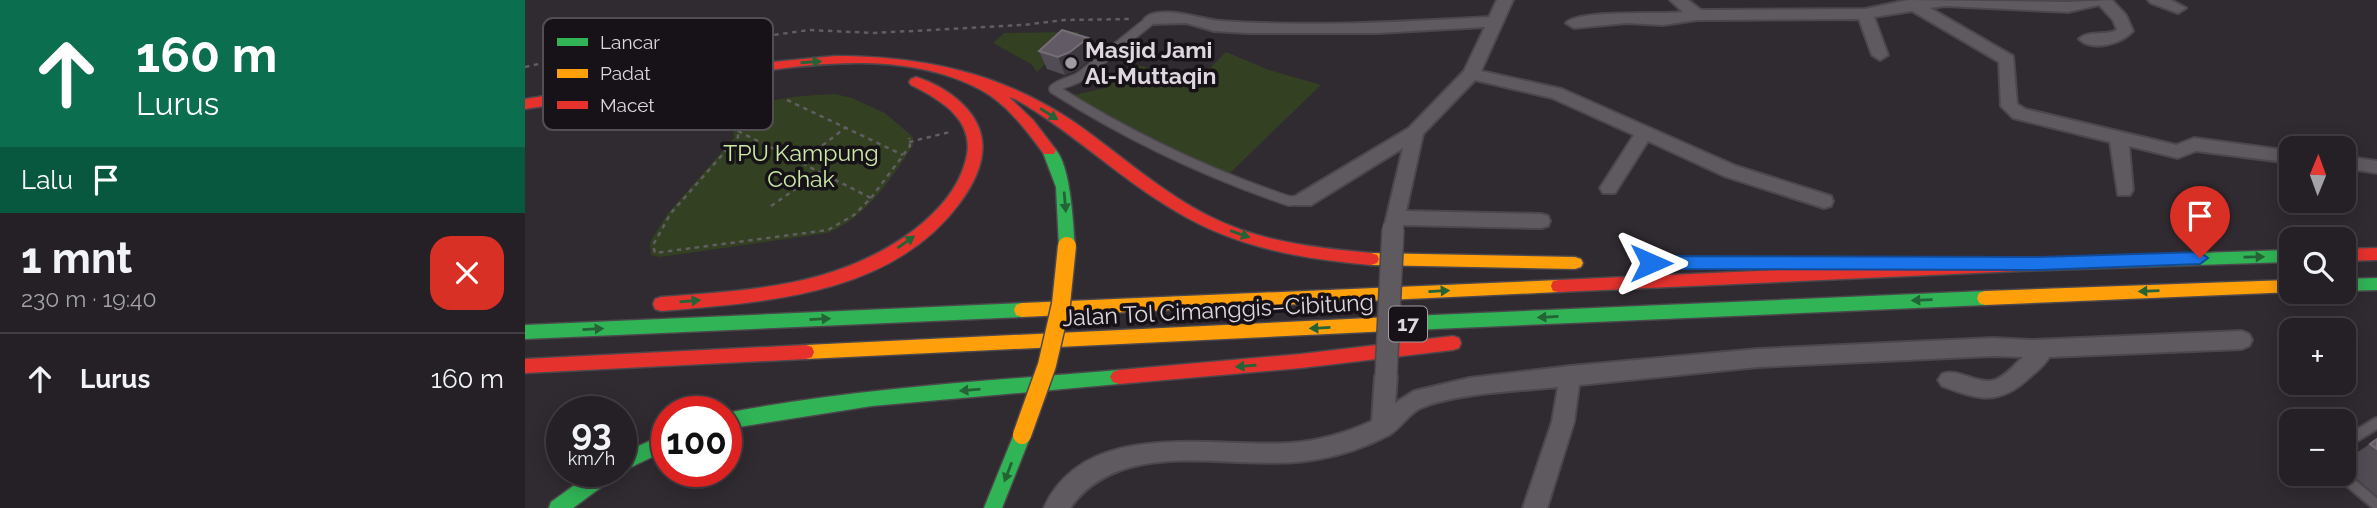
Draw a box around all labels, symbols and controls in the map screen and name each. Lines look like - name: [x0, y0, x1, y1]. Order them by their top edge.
- legend: [543, 18, 773, 130]
- text: 160 m: [136, 26, 277, 83]
- icon: ahead: [21, 28, 112, 119]
- text: Lancar: [600, 31, 660, 53]
- place label: Masjid Jami Al-Muttaqin: [1085, 36, 1216, 89]
- marker: Masjid Jami Al-Muttaqin: [1063, 55, 1079, 71]
- one-way arrow: [800, 56, 822, 67]
- text: Padat: [600, 62, 651, 84]
- text: Lurus: [136, 85, 219, 122]
- text: Macet: [600, 94, 655, 116]
- one-way arrow: [1039, 108, 1058, 121]
- north arrow: [2279, 136, 2355, 214]
- map controls: [2279, 136, 2356, 486]
- park label: TPU Kampung Cohak: [723, 139, 879, 192]
- icon: arrive: [87, 161, 125, 199]
- text: Lalu: [21, 165, 73, 195]
- pin: [2170, 186, 2230, 258]
- one-way arrow: [1060, 191, 1071, 213]
- icon: arrive: [2181, 197, 2219, 235]
- position arrow: [1614, 226, 1688, 300]
- button: search: [2279, 227, 2356, 304]
- one-way arrow: [1230, 229, 1251, 240]
- text: 1 mnt: [21, 234, 132, 283]
- one-way arrow: [897, 235, 915, 249]
- button: close: [430, 236, 504, 310]
- one-way arrow: [2243, 251, 2265, 262]
- text: 230 m · 19:40: [21, 285, 157, 312]
- one-way arrow: [1429, 285, 1451, 296]
- one-way arrow: [2138, 285, 2160, 296]
- street label: Jalan Tol Cimanggis–Cibitung: [1062, 288, 1374, 331]
- one-way arrow: [680, 295, 702, 306]
- one-way arrow: [1911, 295, 1933, 306]
- road number: 17: [1389, 306, 1427, 342]
- one-way arrow: [1536, 311, 1558, 322]
- one-way arrow: [810, 313, 832, 324]
- button: +: [2279, 318, 2356, 395]
- one-way arrow: [1309, 322, 1331, 333]
- one-way arrow: [582, 324, 604, 335]
- icon: ahead: [21, 360, 59, 398]
- one-way arrow: [1235, 361, 1257, 372]
- text: Lurus: [80, 364, 150, 394]
- text: 160 m: [431, 364, 504, 394]
- one-way arrow: [959, 385, 981, 396]
- speed limit sign: 100: [651, 396, 742, 487]
- button: −: [2279, 409, 2356, 486]
- text: 93: [571, 412, 612, 453]
- text: km/h: [568, 448, 615, 469]
- one-way arrow: [1003, 461, 1014, 482]

